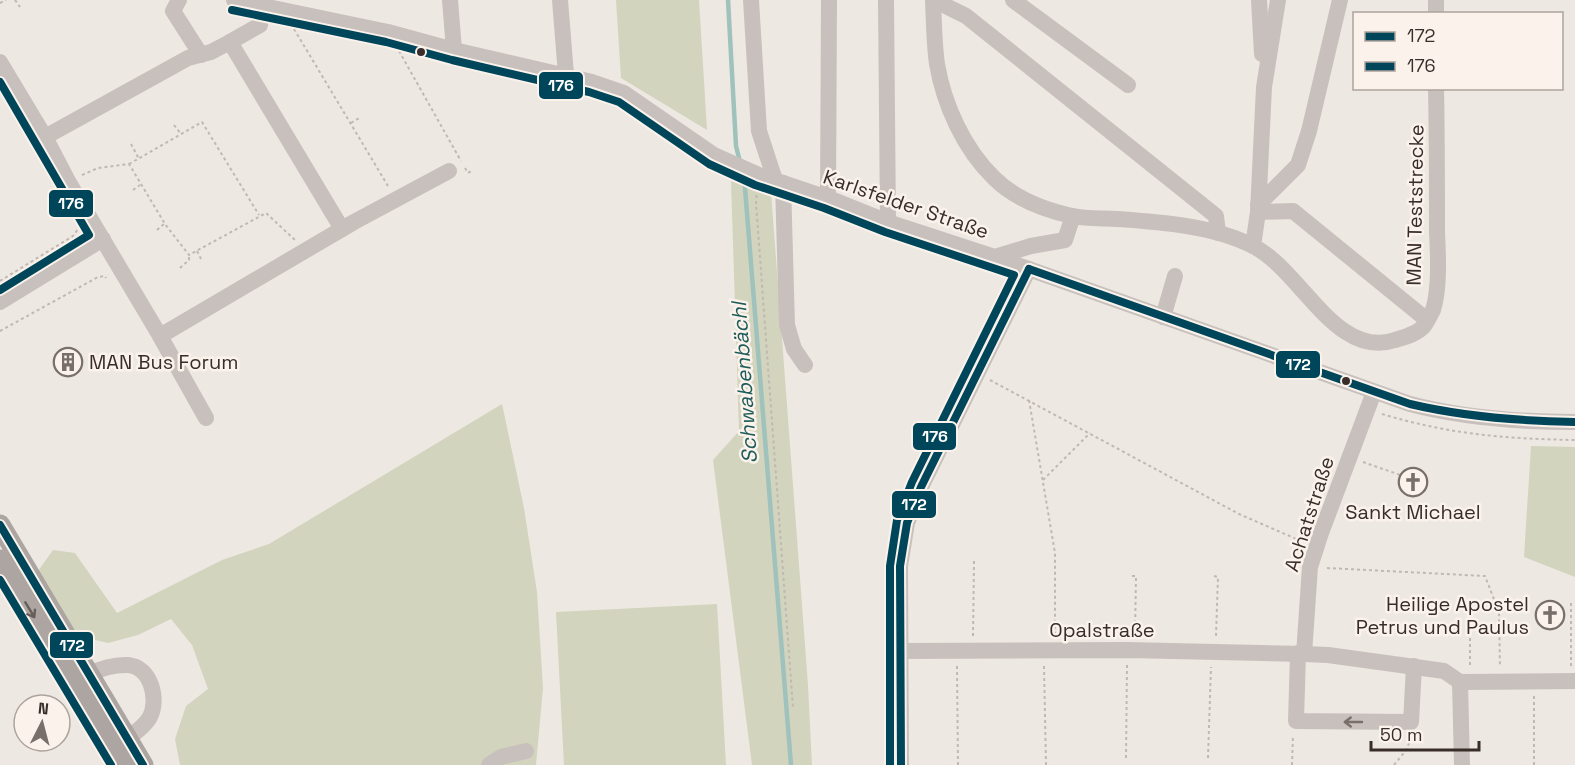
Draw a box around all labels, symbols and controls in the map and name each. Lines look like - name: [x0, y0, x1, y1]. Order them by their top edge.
- legend: [1353, 12, 1563, 90]
- text: 172: [1407, 24, 1435, 47]
- unlabelled marker: [415, 46, 427, 58]
- text: 176: [1407, 54, 1436, 77]
- line badge: 176: [538, 71, 584, 100]
- text: 176: [548, 75, 574, 96]
- street label: MAN Teststrecke: [1401, 124, 1429, 286]
- street label: Karlsfelder Straße: [820, 163, 992, 245]
- line badge: 176: [48, 189, 94, 218]
- text: 176: [58, 193, 84, 214]
- water label: Schwabenbächl: [725, 299, 763, 465]
- building icon: MAN Bus Forum: [52, 346, 84, 378]
- place label: MAN Bus Forum: [89, 349, 238, 375]
- line badge: 172: [1275, 350, 1321, 379]
- text: 172: [1285, 354, 1311, 375]
- unlabelled marker: [1340, 375, 1352, 387]
- line badge: 176: [912, 422, 957, 451]
- text: 176: [922, 426, 948, 447]
- street label: Achatstraße: [1278, 453, 1340, 575]
- church icon: Sankt Michael: [1397, 466, 1429, 498]
- line badge: 172: [891, 490, 937, 519]
- text: 172: [901, 494, 927, 515]
- place label: Sankt Michael: [1345, 499, 1481, 525]
- place label: Heilige Apostel Petrus und Paulus: [1356, 591, 1529, 640]
- church icon: Heilige Apostel Petrus und Paulus: [1534, 599, 1566, 631]
- one-way arrow: [25, 601, 37, 618]
- street label: Opalstraße: [1049, 617, 1155, 643]
- line badge: 172: [49, 631, 94, 659]
- text: 172: [59, 635, 85, 656]
- north arrow: [12, 693, 72, 753]
- text: N: [37, 698, 50, 720]
- scale bar: [1371, 714, 1479, 752]
- one-way arrow: [1343, 716, 1363, 728]
- text: 50 m: [1380, 723, 1422, 746]

